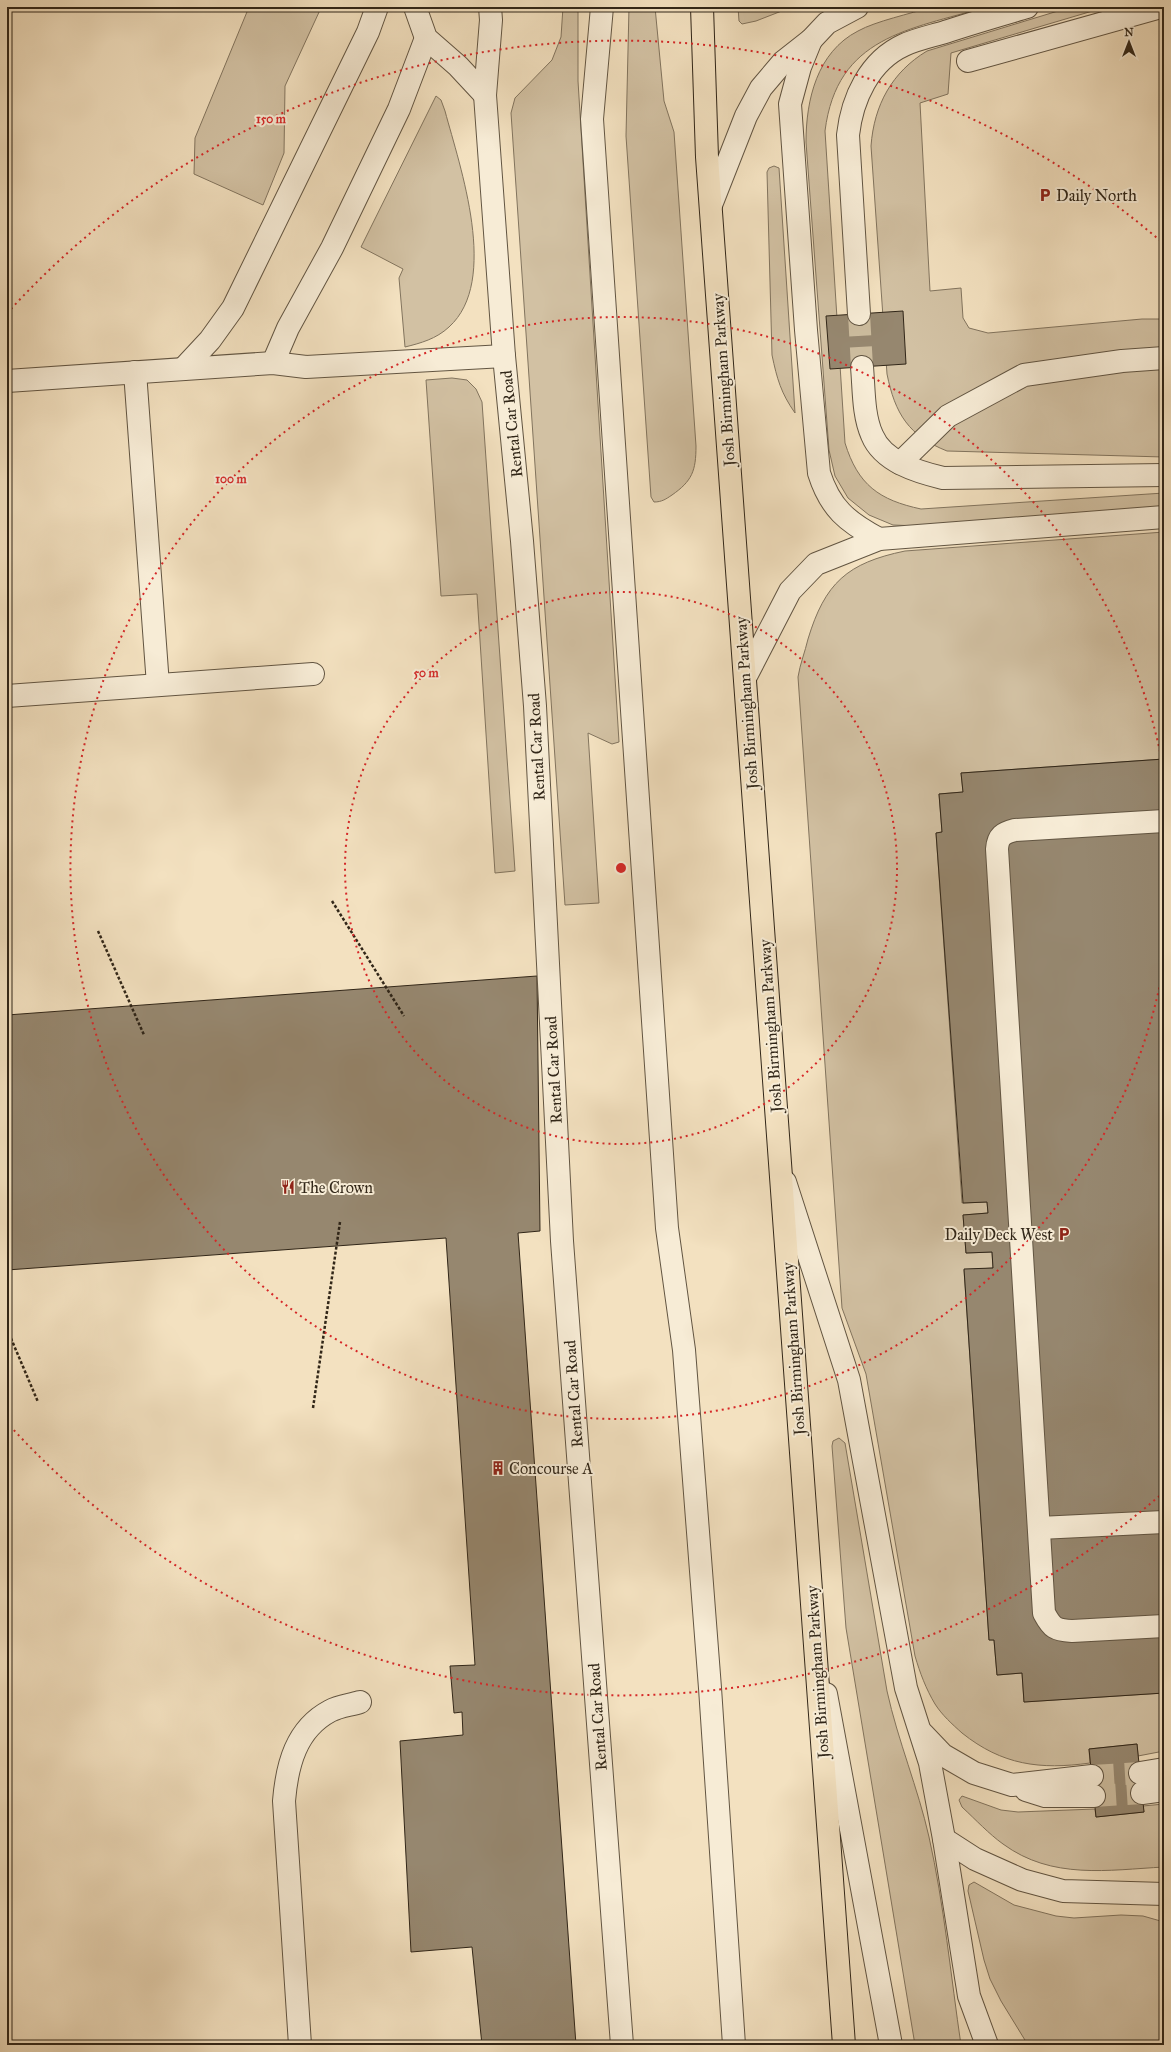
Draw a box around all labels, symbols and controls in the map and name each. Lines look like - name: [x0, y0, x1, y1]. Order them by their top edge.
- north arrow: [1109, 22, 1149, 62]
- text: N: [1124, 26, 1134, 39]
- text: 150 m: [256, 112, 287, 126]
- place label: Daily North: [1056, 186, 1137, 205]
- parking icon: Daily North: [1037, 187, 1053, 203]
- street label: Josh Birmingham Parkway: [708, 292, 740, 469]
- street label: Rental Car Road: [496, 369, 527, 479]
- text: 100 m: [215, 472, 248, 486]
- street label: Josh Birmingham Parkway: [731, 615, 763, 792]
- text: 50 m: [413, 666, 440, 680]
- street label: Rental Car Road: [524, 693, 549, 801]
- centre of rings: [614, 861, 628, 875]
- street label: Josh Birmingham Parkway: [755, 938, 787, 1115]
- street label: Rental Car Road: [541, 1016, 566, 1124]
- place label: The Crown: [299, 1178, 373, 1197]
- restaurant icon: The Crown: [280, 1179, 296, 1195]
- place label: Daily Deck West: [945, 1225, 1053, 1244]
- parking icon: Daily Deck West: [1056, 1226, 1072, 1242]
- street label: Josh Birmingham Parkway: [778, 1261, 810, 1438]
- street label: Rental Car Road: [560, 1340, 587, 1448]
- place label: Concourse A: [509, 1459, 593, 1478]
- building icon: Concourse A: [490, 1460, 506, 1476]
- street label: Josh Birmingham Parkway: [802, 1584, 834, 1761]
- street label: Rental Car Road: [584, 1663, 611, 1771]

